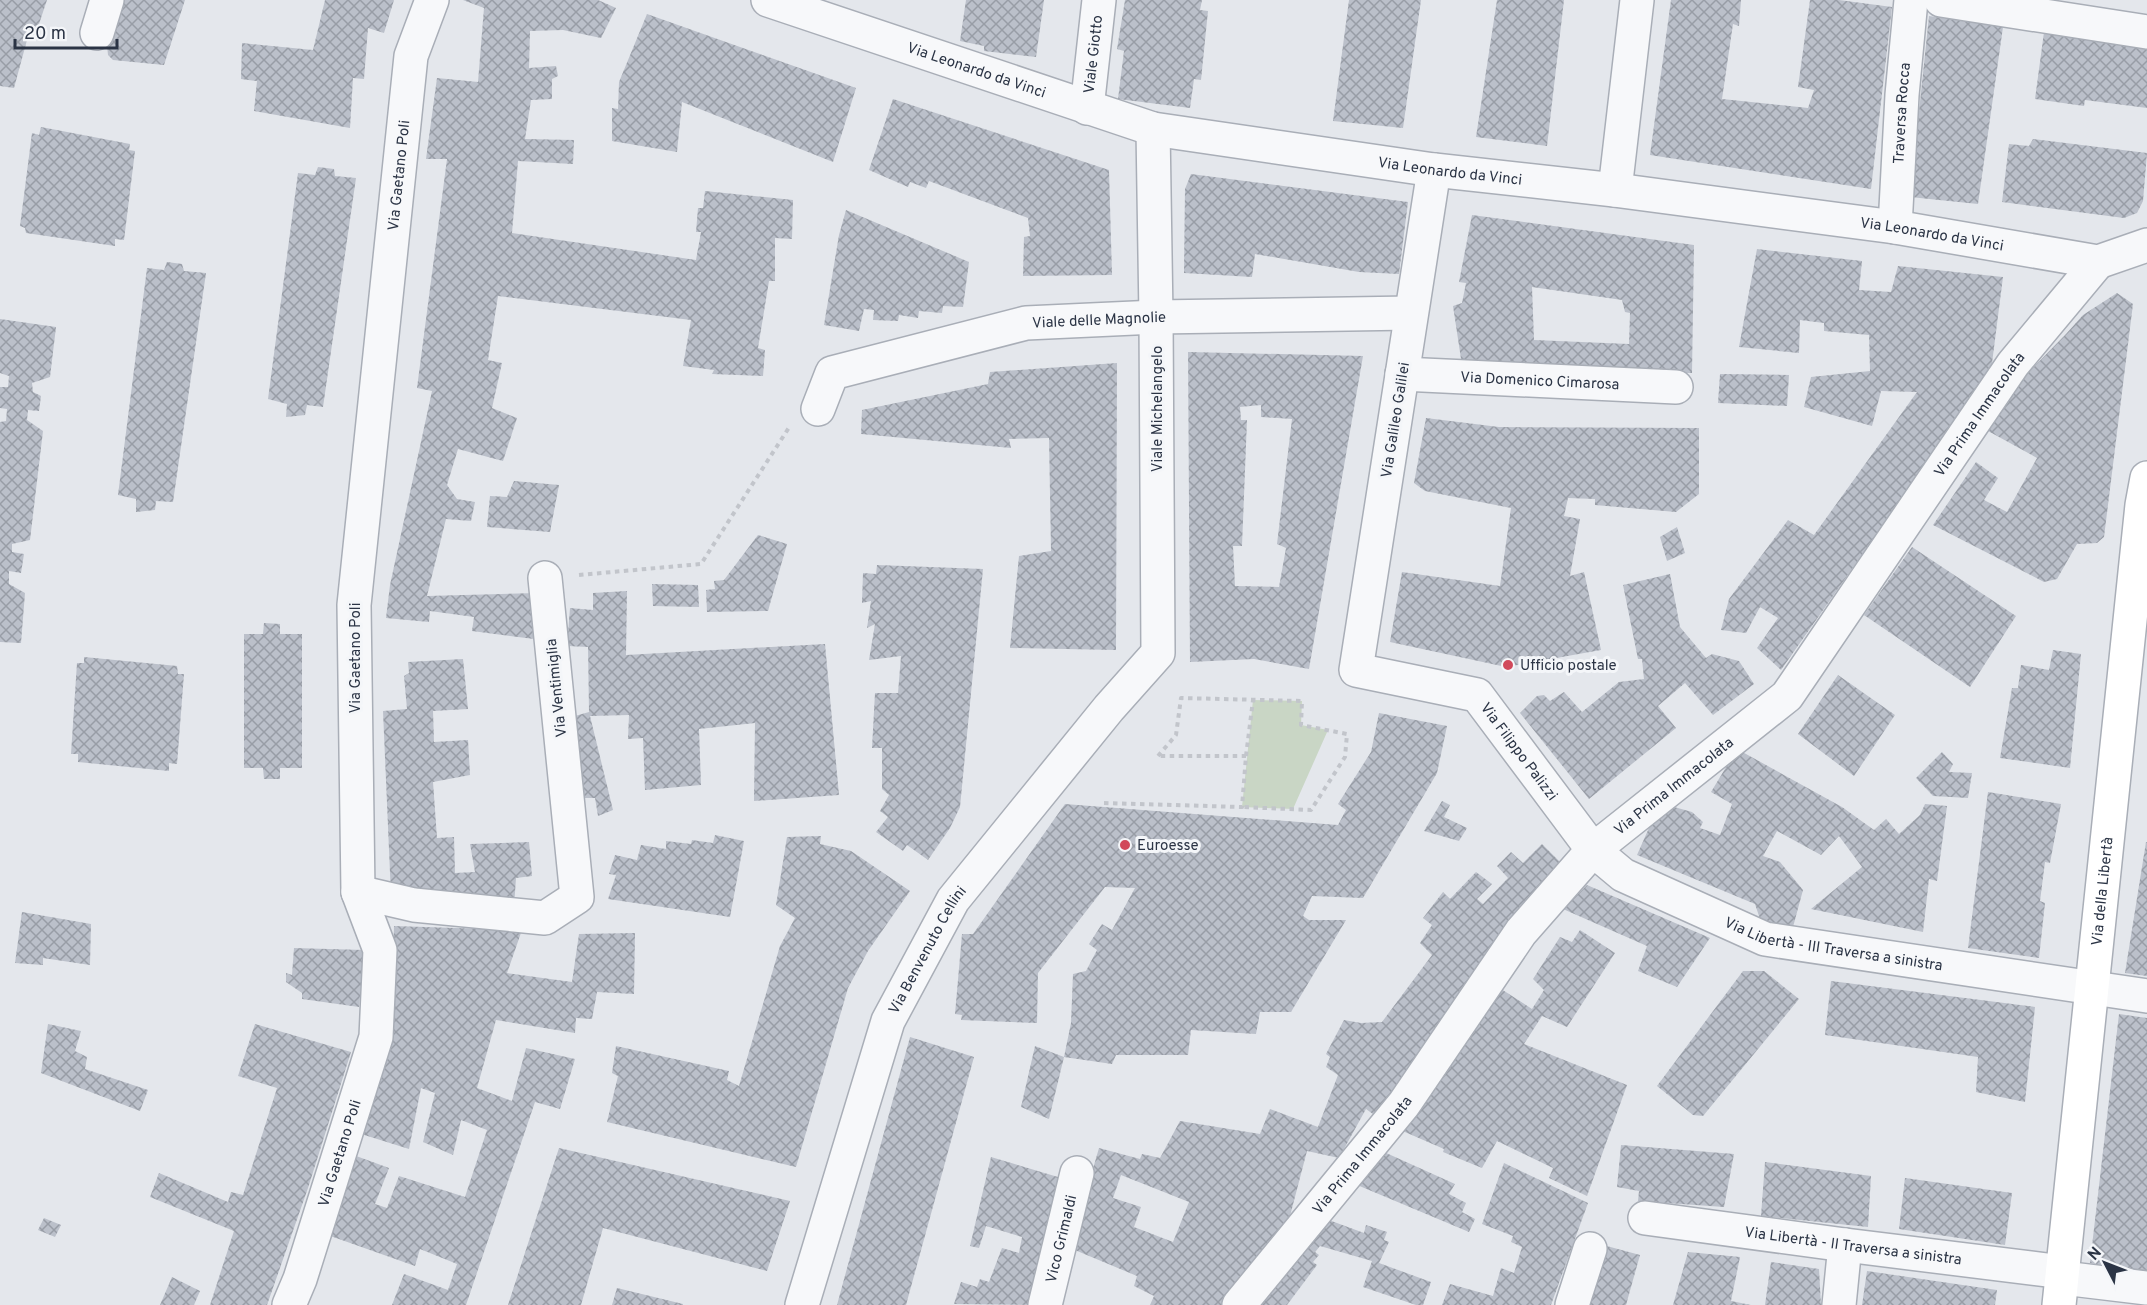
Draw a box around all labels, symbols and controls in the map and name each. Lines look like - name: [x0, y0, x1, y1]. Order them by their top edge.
- scale bar: [15, 12, 117, 50]
- street label: Viale Giotto: [1081, 14, 1108, 95]
- text: 20 m: [24, 23, 66, 46]
- street label: Via Leonardo da Vinci: [904, 39, 1048, 103]
- street label: Traversa Rocca: [1890, 62, 1916, 165]
- street label: Via Gaetano Poli: [385, 119, 415, 232]
- street label: Via Leonardo da Vinci: [1376, 154, 1523, 191]
- street label: Via Leonardo da Vinci: [1859, 214, 2005, 257]
- street label: Viale delle Magnolie: [1032, 309, 1166, 334]
- street label: Viale Michelangelo: [1149, 346, 1168, 472]
- street label: Via Prima Immacolata: [1931, 349, 2030, 481]
- street label: Via Galileo Galilei: [1378, 361, 1415, 479]
- street label: Via Domenico Cimarosa: [1460, 369, 1620, 395]
- street label: Via Gaetano Poli: [347, 602, 366, 714]
- street label: Via Ventimiglia: [543, 638, 572, 738]
- place label: Ufficio postale: [1520, 657, 1617, 676]
- marker: Ufficio postale: [1501, 658, 1515, 672]
- street label: Via Filippo Palizzi: [1475, 699, 1561, 805]
- street label: Via Prima Immacolata: [1611, 734, 1738, 840]
- street label: Via della Libertà: [2088, 836, 2119, 947]
- place label: Euroesse: [1137, 837, 1199, 856]
- marker: Euroesse: [1118, 838, 1132, 852]
- street label: Via Benvenuto Cellini: [885, 883, 971, 1018]
- street label: Via Libertà - III Traversa a sinistra: [1721, 914, 1944, 976]
- street label: Via Prima Immacolata: [1309, 1093, 1417, 1219]
- street label: Via Gaetano Poli: [315, 1098, 367, 1210]
- street label: Vico Grimaldi: [1043, 1193, 1082, 1285]
- street label: Via Libertà - II Traversa a sinistra: [1743, 1224, 1963, 1270]
- north arrow: [2075, 1233, 2135, 1293]
- text: N: [2084, 1243, 2107, 1265]

